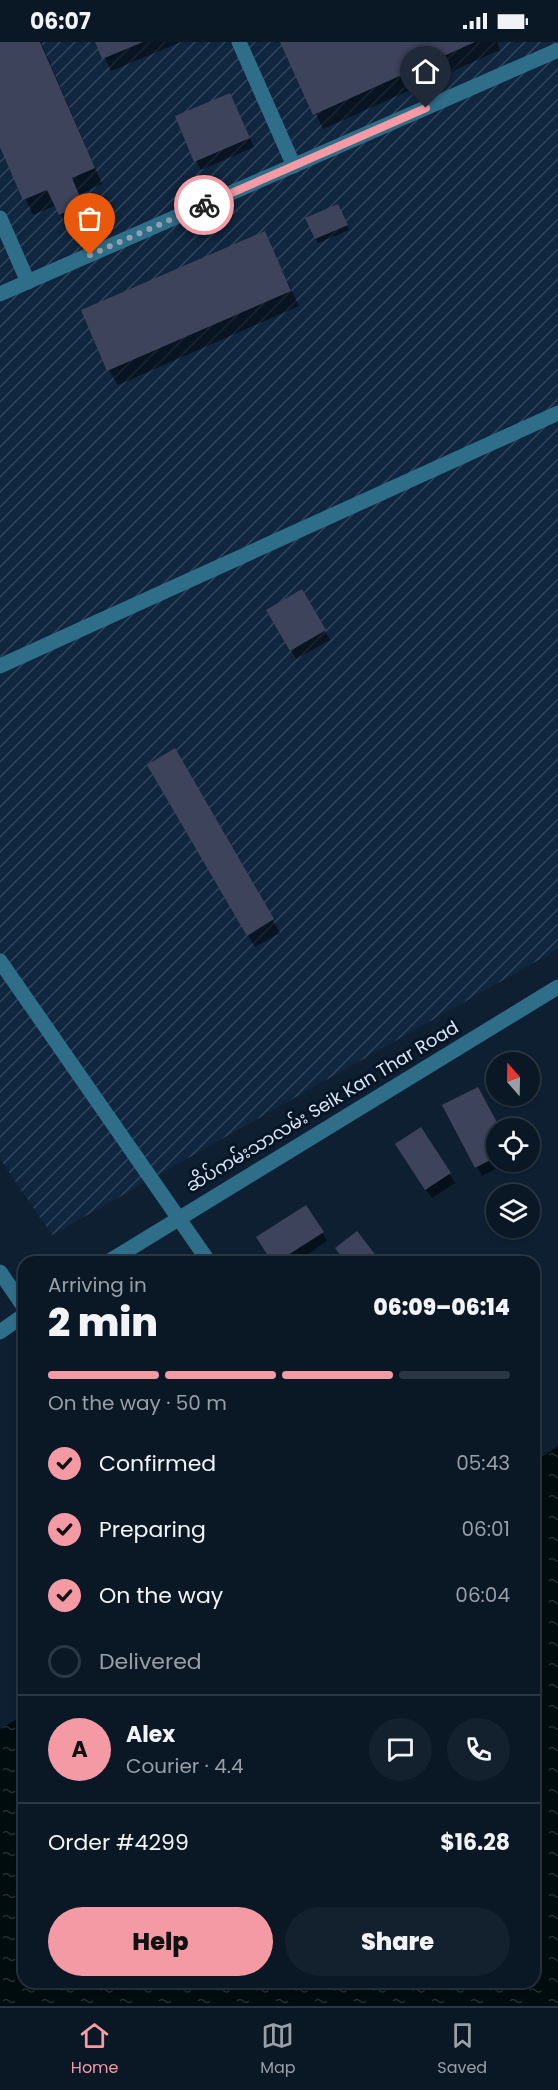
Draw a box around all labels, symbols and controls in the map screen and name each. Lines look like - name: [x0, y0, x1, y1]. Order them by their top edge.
- text: 06:07: [30, 6, 91, 37]
- pin: [400, 46, 451, 108]
- icon: home: [409, 55, 442, 88]
- courier: [174, 175, 234, 235]
- icon: bike: [188, 189, 221, 222]
- pin: [64, 193, 115, 255]
- icon: bag: [73, 202, 106, 235]
- street label: ဆိပ်ကမ်းသာလမ်း Seik Kan Thar Road: [180, 1013, 463, 1198]
- north arrow: [486, 1052, 540, 1106]
- map controls: [486, 1052, 540, 1238]
- button: locate: [486, 1118, 540, 1172]
- button: layers: [486, 1184, 540, 1238]
- text: Arriving in: [48, 1271, 147, 1299]
- text: 06:09–06:14: [373, 1292, 510, 1323]
- text: 2 min: [48, 1295, 158, 1350]
- text: On the way · 50 m: [48, 1389, 227, 1417]
- icon: check: [48, 1447, 81, 1480]
- text: Confirmed: [99, 1448, 216, 1479]
- text: 05:43: [456, 1449, 510, 1477]
- icon: check: [48, 1513, 81, 1546]
- text: Preparing: [99, 1514, 206, 1545]
- text: 06:01: [462, 1515, 510, 1543]
- icon: check: [48, 1579, 81, 1612]
- text: On the way: [99, 1580, 223, 1611]
- text: 06:04: [455, 1581, 510, 1609]
- text: Delivered: [99, 1646, 202, 1677]
- button: chat: [369, 1718, 432, 1781]
- button: phone: [447, 1718, 510, 1781]
- text: Alex: [126, 1719, 175, 1750]
- text: A: [71, 1734, 88, 1765]
- text: Courier · 4.4: [126, 1752, 244, 1780]
- text: Order #4299: [48, 1827, 189, 1858]
- text: $16.28: [440, 1827, 510, 1858]
- button: Help: [48, 1907, 273, 1976]
- button: Share: [285, 1907, 510, 1976]
- tab: Home: [71, 2019, 119, 2080]
- tab: Map: [260, 2019, 296, 2080]
- tab: Saved: [437, 2019, 487, 2080]

